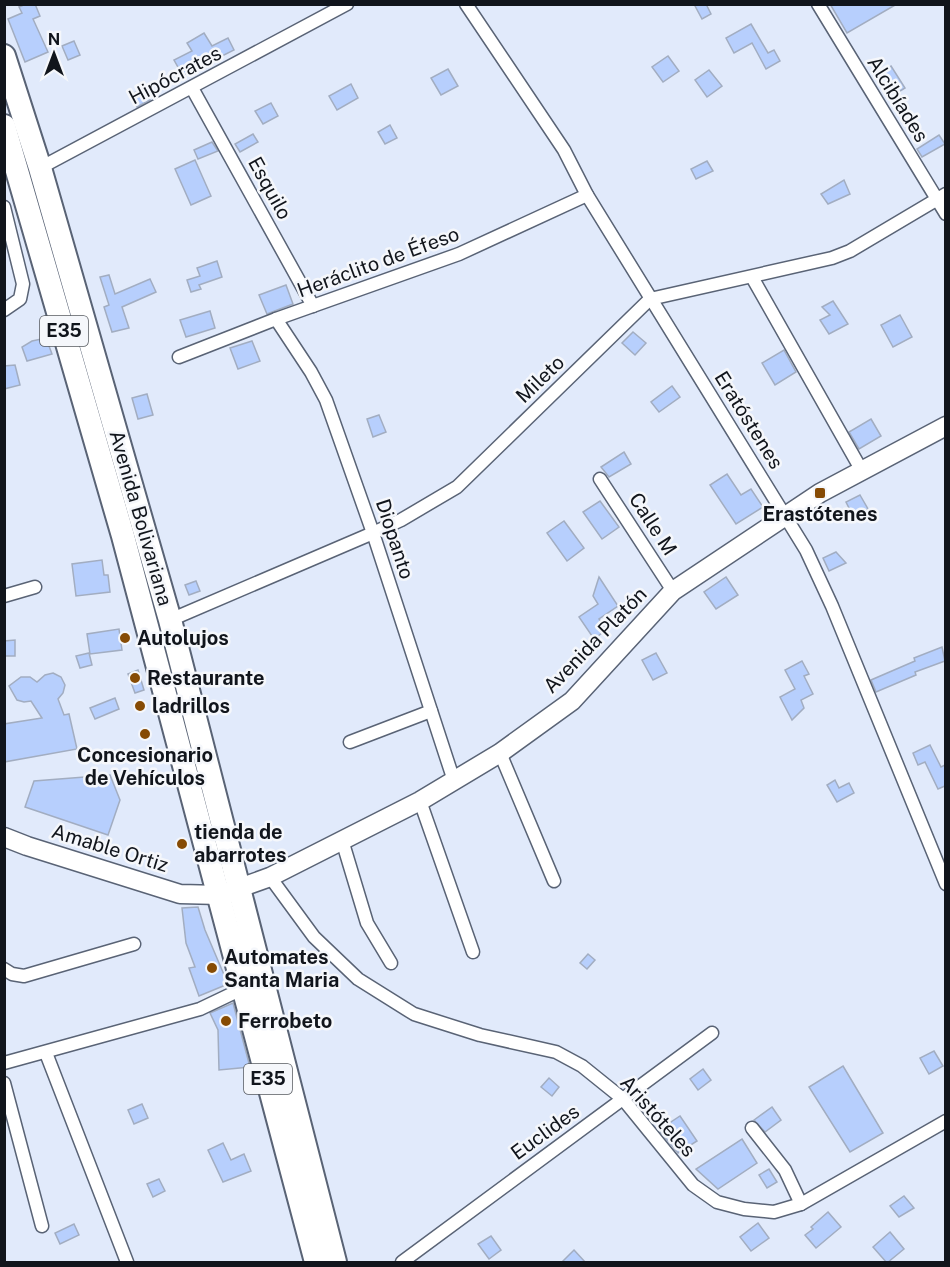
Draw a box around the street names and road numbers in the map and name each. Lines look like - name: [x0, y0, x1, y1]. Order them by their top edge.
- street label: Hipócrates: [125, 41, 225, 109]
- street label: Alcibíades: [862, 52, 934, 146]
- street label: Esquilo: [243, 152, 297, 224]
- street label: Heráclito de Éfeso: [293, 221, 462, 302]
- road number: E35: [40, 316, 88, 346]
- street label: Mileto: [511, 350, 569, 408]
- street label: Eratóstenes: [710, 367, 788, 473]
- street label: Avenida Bolivariana: [104, 427, 178, 609]
- street label: Calle M: [624, 488, 682, 560]
- street label: Diopanto: [371, 496, 419, 582]
- street label: Avenida Platón: [538, 582, 652, 698]
- street label: Amable Ortiz: [49, 819, 171, 877]
- road number: E35: [244, 1064, 292, 1094]
- street label: Aristóteles: [615, 1070, 701, 1162]
- street label: Euclides: [506, 1099, 584, 1165]

